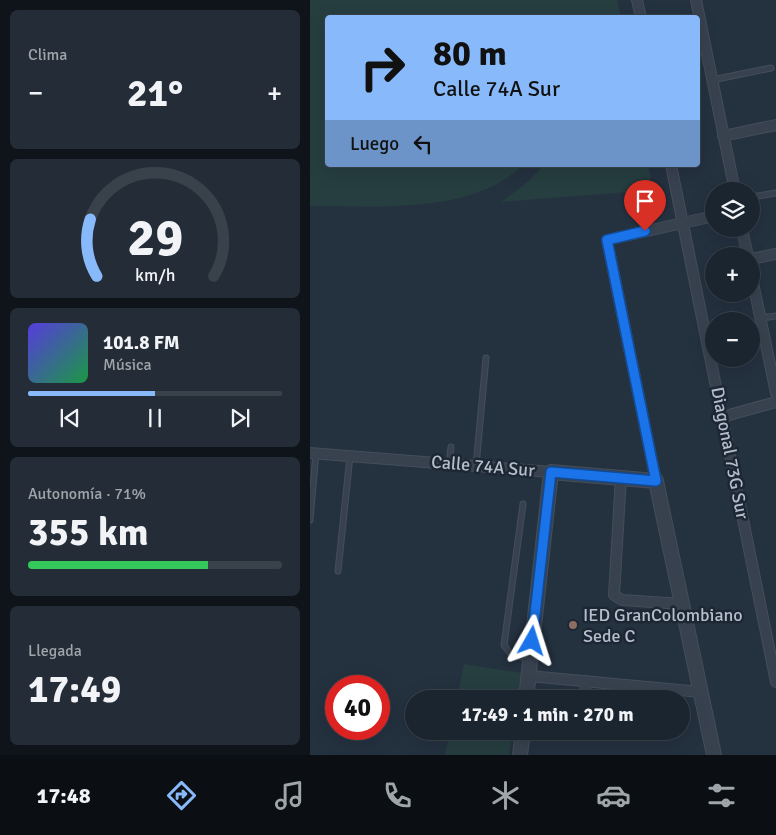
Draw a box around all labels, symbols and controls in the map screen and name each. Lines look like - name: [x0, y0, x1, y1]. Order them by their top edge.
- text: 80 m: [433, 32, 507, 75]
- icon: right: [350, 35, 415, 100]
- text: Clima: [28, 45, 67, 65]
- text: 21°: [127, 70, 183, 117]
- text: Calle 74A Sur: [433, 75, 560, 102]
- text: −: [28, 76, 43, 110]
- text: +: [267, 76, 282, 110]
- icon: left: [409, 130, 437, 158]
- text: Luego: [350, 132, 399, 156]
- pin: [624, 180, 666, 231]
- map controls: [705, 182, 760, 367]
- button: layers: [705, 182, 760, 237]
- icon: arrive: [631, 187, 659, 215]
- text: 29: [127, 206, 183, 270]
- button: +: [705, 247, 760, 302]
- text: km/h: [135, 264, 175, 286]
- button: −: [705, 312, 760, 367]
- text: 101.8 FM: [103, 331, 180, 355]
- text: Música: [103, 355, 152, 375]
- street label: Diagonal 73G Sur: [706, 385, 754, 521]
- icon: previous: [56, 404, 84, 432]
- icon: pause: [141, 404, 169, 432]
- icon: next: [226, 404, 254, 432]
- street label: Calle 74A Sur: [430, 451, 536, 482]
- text: Autonomía · 71%: [28, 484, 146, 504]
- text: 355 km: [28, 509, 149, 556]
- place label: IED GranColombiano Sede C: [583, 604, 743, 647]
- position arrow: [505, 614, 557, 666]
- marker: IED GranColombiano Sede C: [567, 619, 579, 631]
- text: Llegada: [28, 641, 82, 661]
- text: 17:49: [28, 666, 121, 713]
- speed limit sign: 40: [325, 675, 390, 740]
- text: 17:49 · 1 min · 270 m: [461, 703, 634, 727]
- icon: directions: [164, 778, 199, 813]
- icon: music: [272, 778, 307, 813]
- icon: phone: [380, 778, 415, 813]
- icon: climate: [488, 778, 523, 813]
- icon: car: [596, 778, 631, 813]
- icon: filters: [704, 778, 739, 813]
- text: 17:48: [37, 782, 91, 809]

